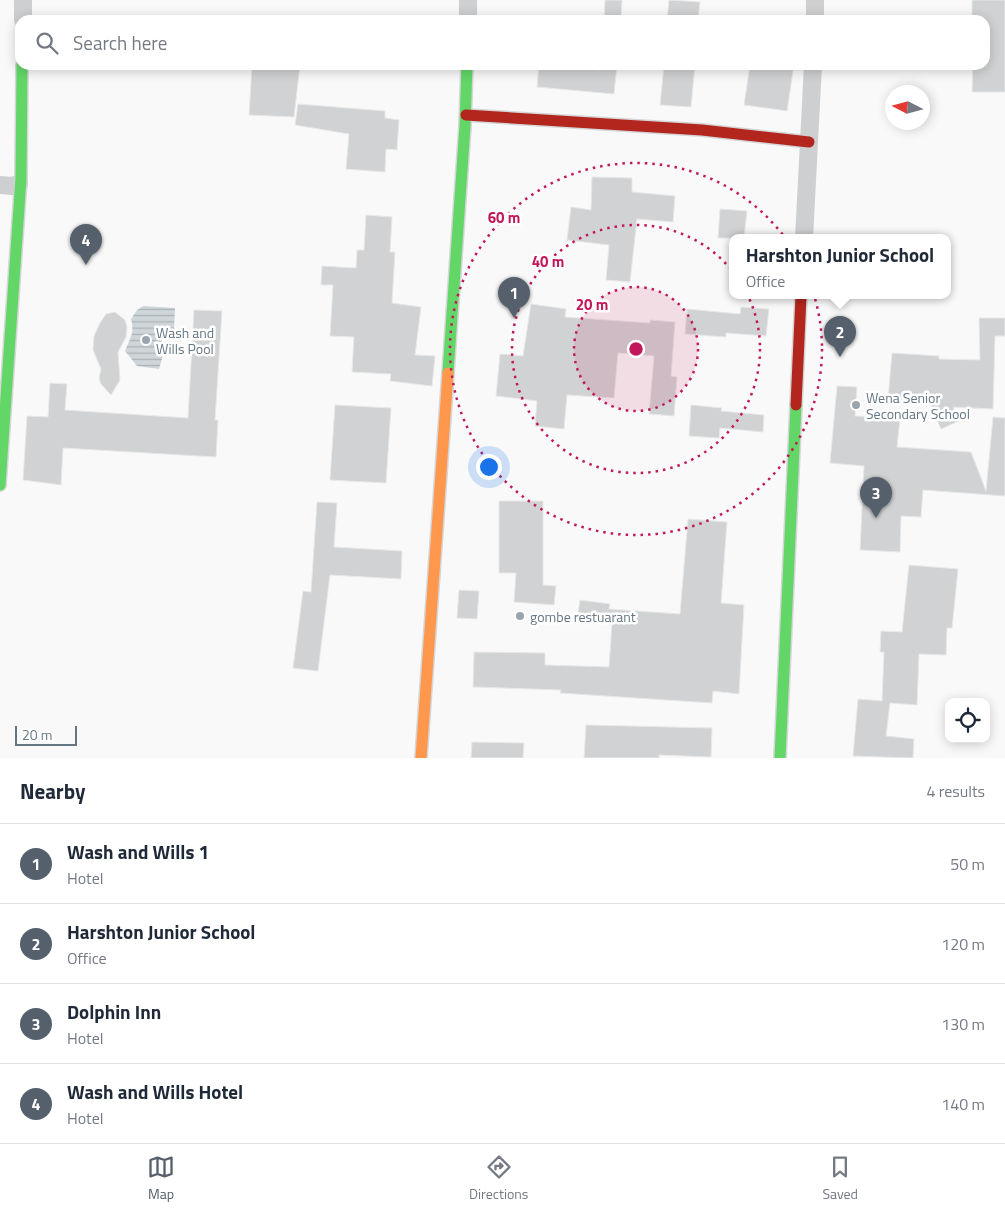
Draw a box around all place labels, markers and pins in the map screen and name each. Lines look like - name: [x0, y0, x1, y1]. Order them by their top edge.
- pin: 4: [70, 224, 102, 265]
- pin: 1: [498, 277, 530, 318]
- pin: 2: [824, 316, 856, 357]
- place label: Wash and Wills Pool: [156, 322, 214, 359]
- marker: Wash and Wills Pool: [140, 334, 152, 346]
- centre of rings: [627, 340, 645, 358]
- place label: Wena Senior Secondary School: [866, 387, 970, 424]
- marker: Wena Senior Secondary School: [850, 399, 862, 411]
- pin: 3: [860, 477, 892, 518]
- place label: gombe restuarant: [530, 606, 636, 627]
- marker: gombe restuarant: [514, 610, 526, 622]

